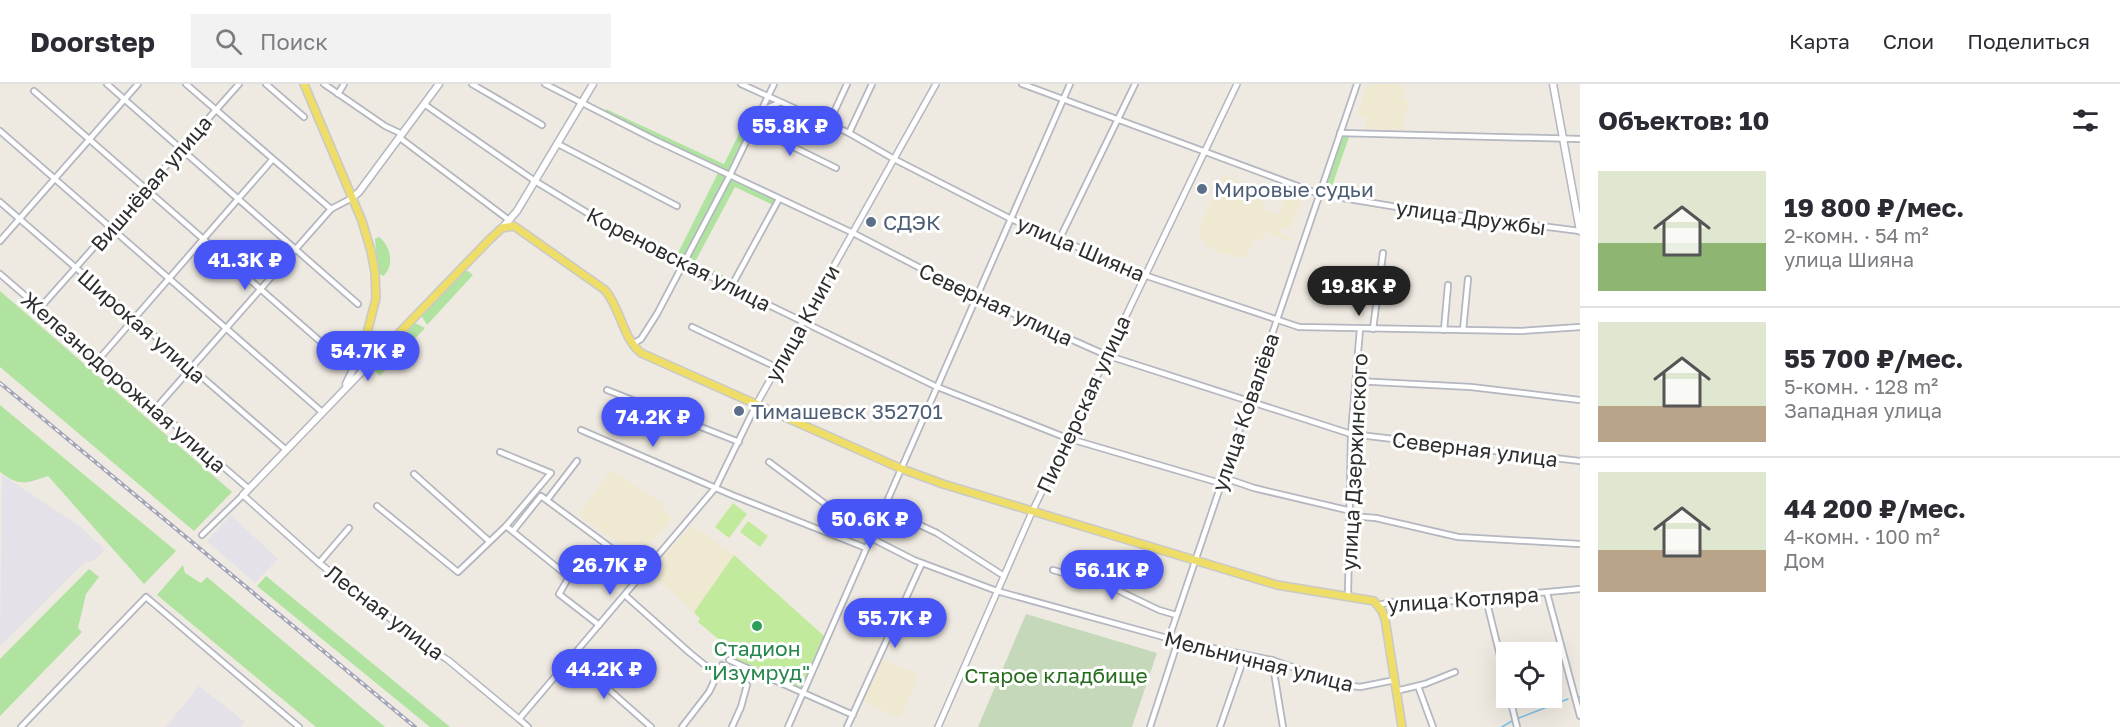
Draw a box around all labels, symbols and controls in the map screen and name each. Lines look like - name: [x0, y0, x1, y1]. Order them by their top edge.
- search box: [191, 14, 611, 68]
- text: Doorstep: [30, 25, 155, 58]
- icon: search: [212, 25, 245, 58]
- text: Поиск: [260, 28, 328, 55]
- text: Карта: [1789, 28, 1850, 54]
- text: Слои: [1883, 28, 1934, 54]
- text: Поделиться: [1967, 28, 2090, 54]
- icon: filters: [2069, 104, 2102, 137]
- text: Объектов: 10: [1598, 105, 1769, 136]
- pin: 55.8K ₽: [735, 106, 845, 157]
- street label: Вишнёвая улица: [85, 110, 217, 256]
- text: 55.8K ₽: [752, 113, 828, 137]
- place label: Мировые судьи: [1214, 176, 1374, 202]
- marker: Мировые судьи: [1195, 182, 1209, 196]
- text: 19 800 ₽/мес.: [1784, 192, 1964, 223]
- street label: улица Дружбы: [1394, 194, 1548, 240]
- icon: home: [1646, 195, 1718, 267]
- street label: Кореновская улица: [583, 201, 775, 317]
- place label: СДЭК: [883, 209, 941, 235]
- street label: улица Шияна: [1013, 209, 1149, 287]
- marker: СДЭК: [864, 215, 878, 229]
- text: 2-комн. · 54 m²: [1784, 223, 1929, 247]
- pin: 41.3K ₽: [190, 240, 300, 291]
- text: 41.3K ₽: [208, 247, 282, 271]
- text: улица Шияна: [1784, 247, 1914, 271]
- street label: Северная улица: [915, 257, 1077, 351]
- street label: улица Книги: [759, 260, 845, 386]
- street label: Широкая улица: [73, 263, 211, 389]
- pin: 19.8K ₽: [1304, 266, 1414, 317]
- text: 19.8K ₽: [1321, 273, 1397, 297]
- street label: Железнодорожная улица: [16, 286, 232, 478]
- street label: Пионерская улица: [1030, 311, 1136, 497]
- street label: улица Ковалёва: [1206, 329, 1284, 495]
- pin: 54.7K ₽: [313, 331, 423, 382]
- text: 54.7K ₽: [331, 338, 406, 362]
- text: 55 700 ₽/мес.: [1784, 343, 1964, 374]
- icon: home: [1646, 346, 1718, 418]
- street label: улица Дзержинского: [1335, 353, 1373, 571]
- text: 5-комн. · 128 m²: [1784, 374, 1938, 398]
- pin: 74.2K ₽: [598, 397, 708, 448]
- place label: Тимашевск 352701: [751, 398, 943, 424]
- text: Западная улица: [1784, 398, 1942, 422]
- text: 74.2K ₽: [616, 404, 691, 428]
- marker: Тимашевск 352701: [732, 404, 746, 418]
- street label: Северная улица: [1391, 426, 1559, 472]
- text: 44 200 ₽/мес.: [1784, 493, 1966, 524]
- icon: home: [1646, 496, 1718, 568]
- pin: 50.6K ₽: [815, 499, 925, 550]
- text: 50.6K ₽: [831, 506, 909, 530]
- text: 4-комн. · 100 m²: [1784, 524, 1940, 548]
- pin: 26.7K ₽: [555, 545, 665, 596]
- text: Дом: [1784, 548, 1825, 572]
- pin: 56.1K ₽: [1057, 550, 1167, 601]
- text: 26.7K ₽: [572, 552, 648, 576]
- text: 56.1K ₽: [1075, 557, 1149, 581]
- street label: Лесная улица: [320, 559, 450, 665]
- street label: улица Котляра: [1386, 581, 1540, 617]
- pin: 55.7K ₽: [840, 598, 950, 649]
- text: 55.7K ₽: [858, 605, 932, 629]
- marker: Стадион "Изумруд": [750, 619, 764, 633]
- street label: Мельничная улица: [1162, 625, 1356, 697]
- place label: Стадион "Изумруд": [704, 635, 810, 685]
- map controls: [1496, 642, 1562, 708]
- button: locate: [1496, 642, 1562, 708]
- pin: 44.2K ₽: [549, 649, 659, 700]
- text: 44.2K ₽: [566, 656, 642, 680]
- park label: Старое кладбище: [964, 662, 1148, 688]

